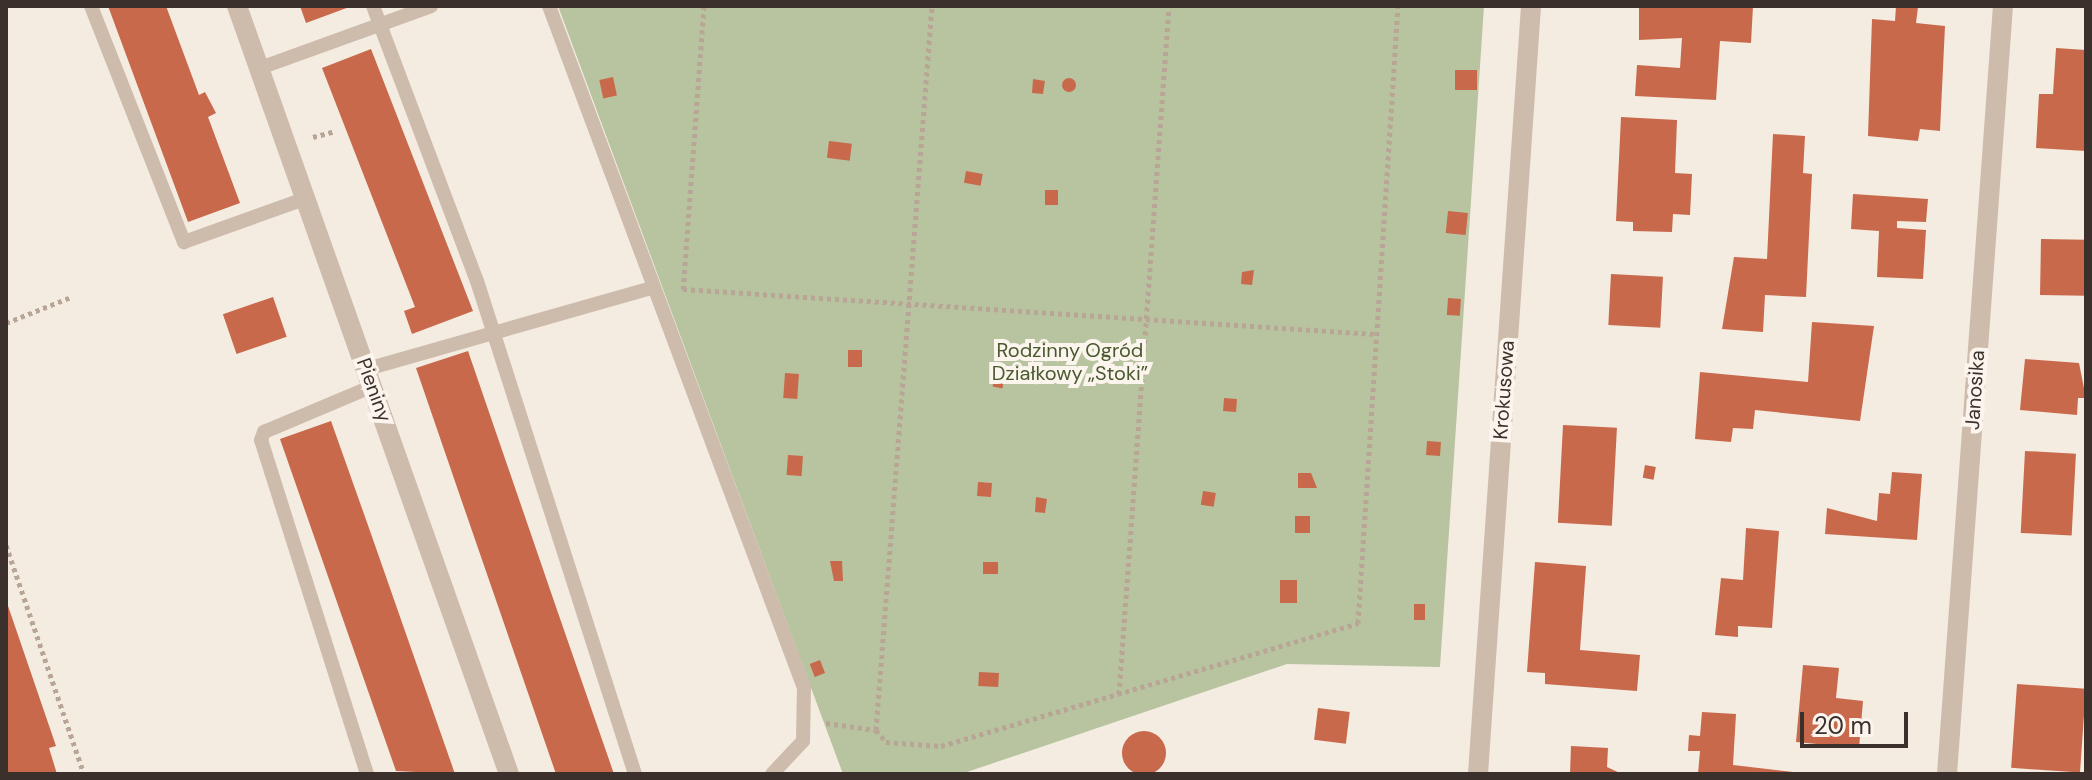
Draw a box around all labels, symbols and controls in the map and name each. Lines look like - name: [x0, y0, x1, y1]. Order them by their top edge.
- park label: Rodzinny Ogród Działkowy „Stoki”: [992, 338, 1148, 385]
- street label: Krokusowa: [1489, 340, 1519, 440]
- street label: Janosika: [1960, 349, 1990, 431]
- street label: Pieniny: [351, 355, 397, 425]
- scale bar: [1804, 696, 1912, 746]
- text: 20 m: [1814, 710, 1872, 741]

